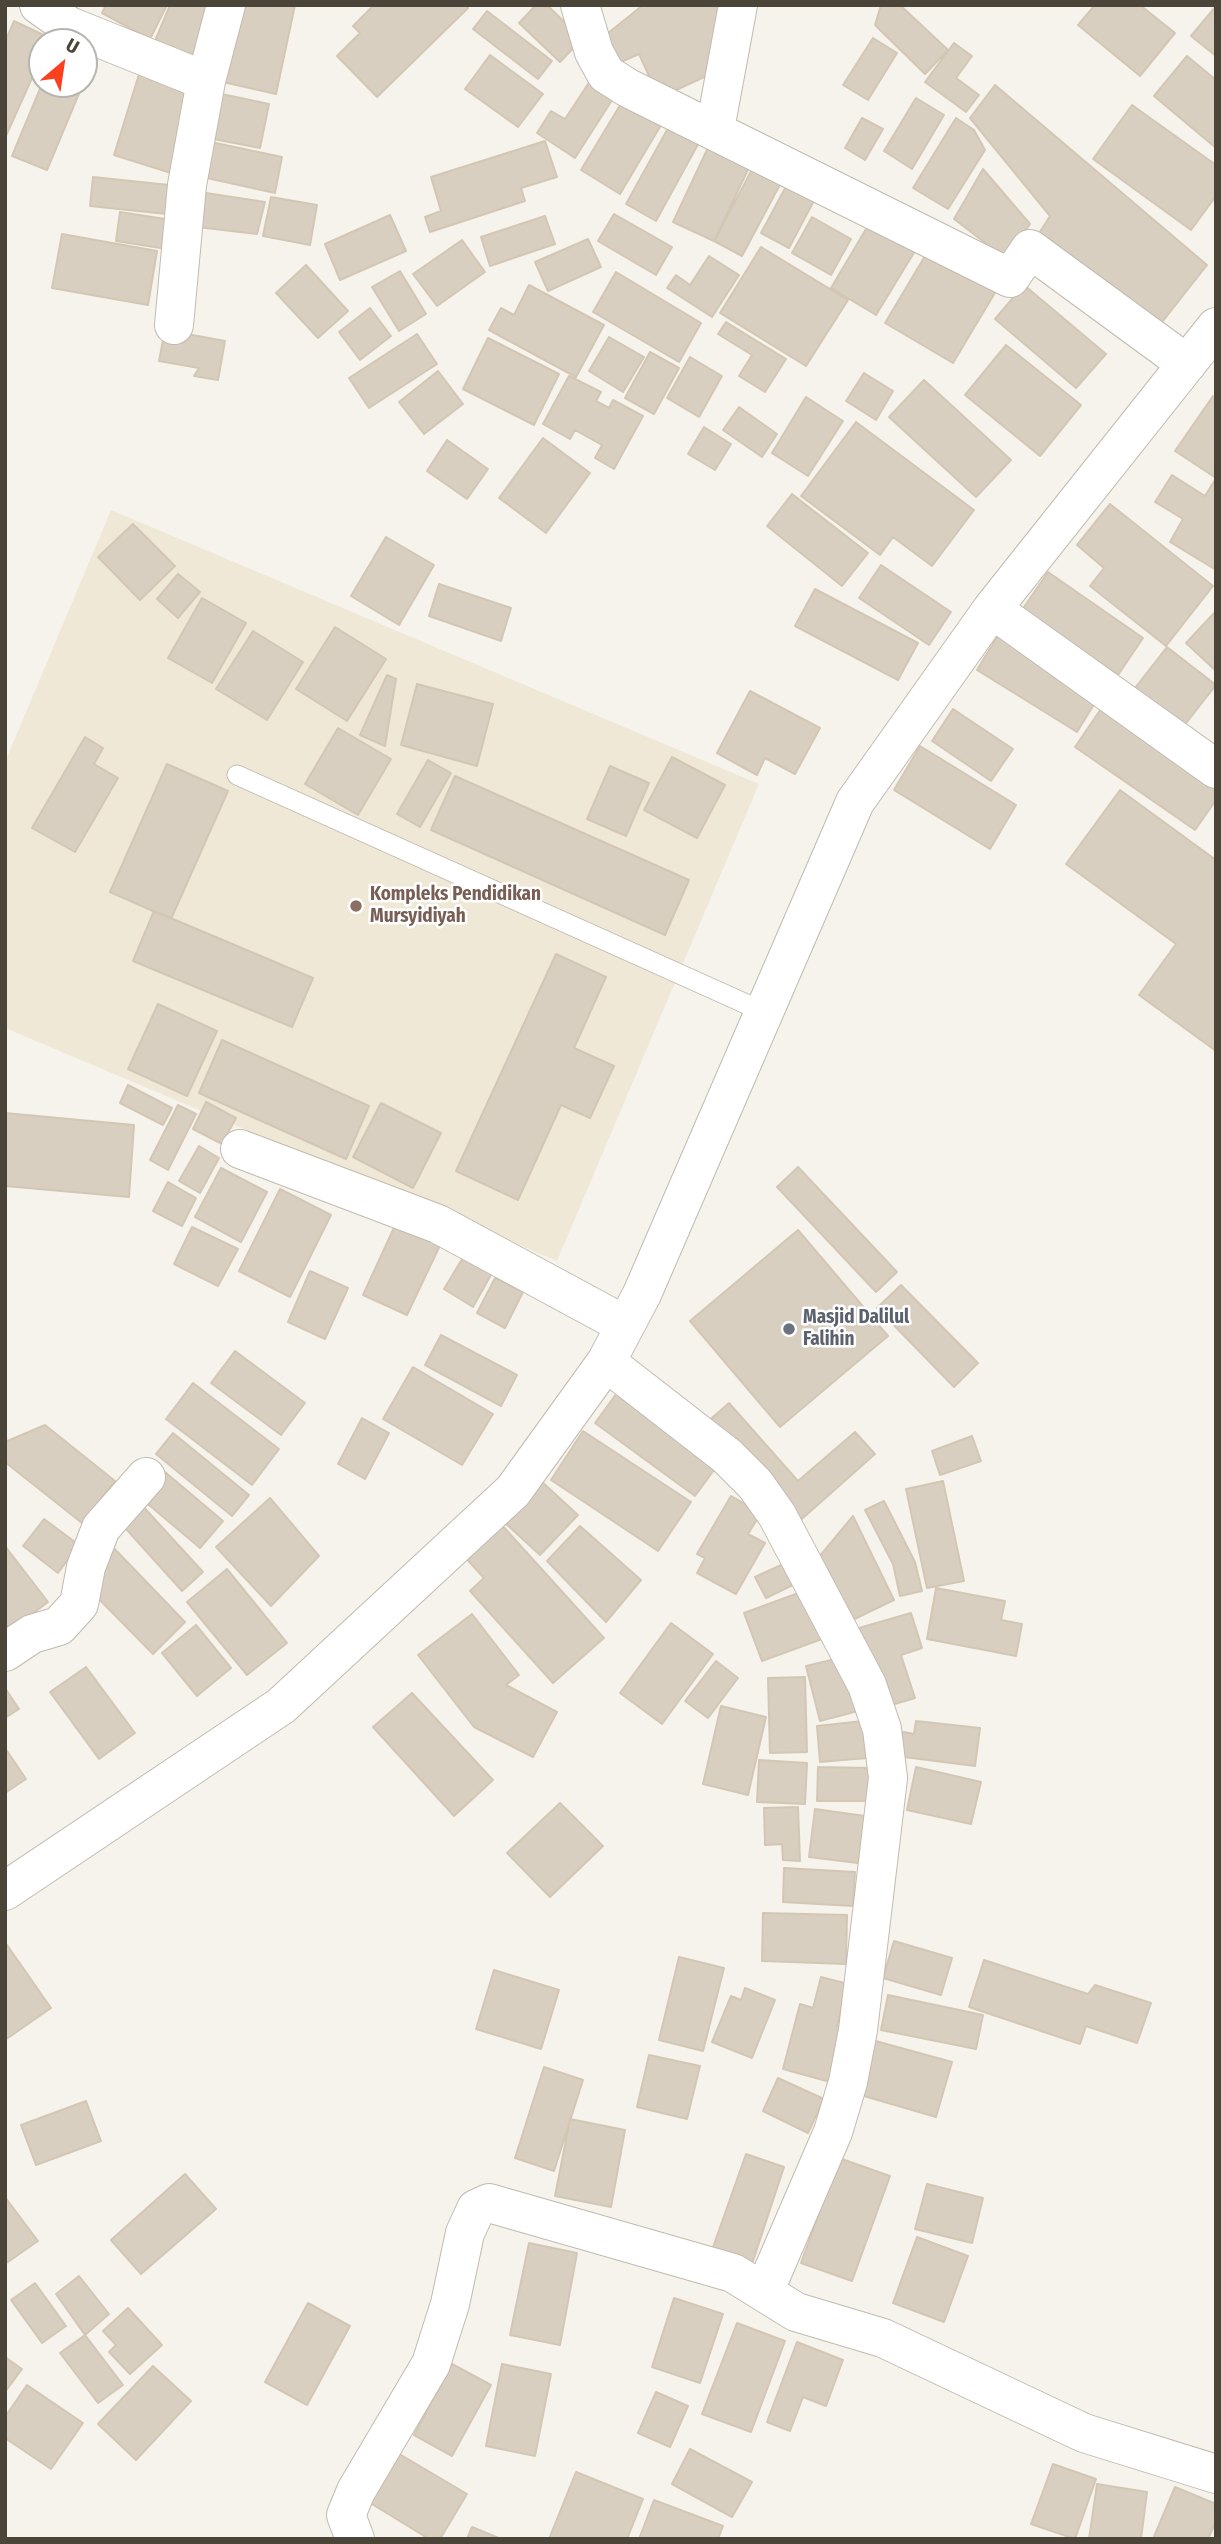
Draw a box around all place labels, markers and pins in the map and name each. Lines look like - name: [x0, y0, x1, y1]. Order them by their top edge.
- place label: Kompleks Pendidikan Mursyidiyah: [370, 884, 541, 928]
- marker: Kompleks Pendidikan Mursyidiyah: [348, 898, 364, 914]
- place label: Masjid Dalilul Falihin: [803, 1307, 909, 1351]
- marker: Masjid Dalilul Falihin: [781, 1321, 797, 1337]

